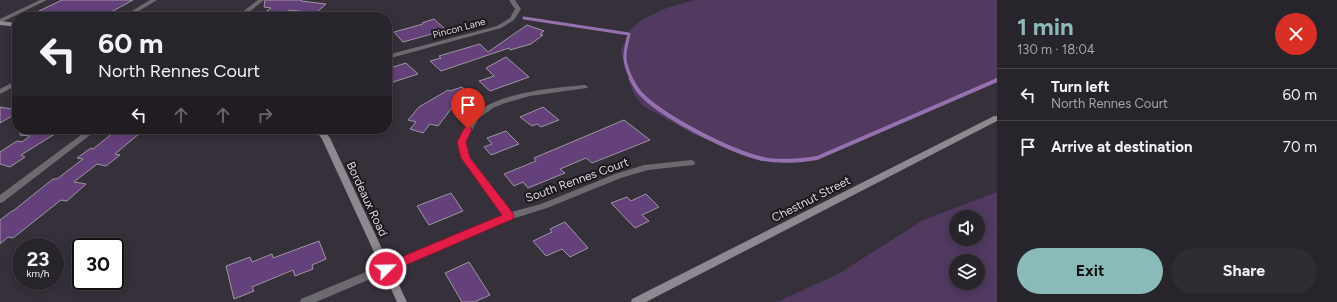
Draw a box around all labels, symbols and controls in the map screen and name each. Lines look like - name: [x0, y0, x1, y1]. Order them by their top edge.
- text: 1 min: [1017, 12, 1074, 41]
- button: close: [1275, 13, 1317, 55]
- street label: Pincon Lane: [431, 15, 487, 41]
- text: 60 m: [98, 26, 163, 60]
- icon: left: [32, 28, 84, 80]
- text: 130 m · 18:04: [1017, 42, 1095, 57]
- text: North Rennes Court: [98, 60, 260, 82]
- text: Turn left: [1051, 78, 1109, 96]
- icon: left: [1017, 84, 1039, 106]
- text: 60 m: [1282, 86, 1317, 104]
- pin: [451, 88, 485, 129]
- icon: arrive: [457, 94, 479, 116]
- text: North Rennes Court: [1051, 96, 1168, 111]
- icon: left: [128, 104, 150, 126]
- icon: ahead: [170, 104, 192, 126]
- icon: ahead: [212, 104, 234, 126]
- icon: right: [254, 104, 276, 126]
- icon: arrive: [1017, 136, 1039, 158]
- text: Arrive at destination: [1051, 138, 1192, 156]
- text: 70 m: [1283, 138, 1317, 156]
- street label: South Rennes Court: [524, 155, 631, 205]
- street label: Bordeaux Road: [344, 159, 390, 239]
- street label: Chestnut Street: [769, 173, 853, 225]
- map controls: [949, 210, 985, 290]
- button: sound: [949, 210, 985, 246]
- speed limit sign: 30: [72, 238, 124, 290]
- text: 23: [27, 247, 49, 271]
- position arrow: [365, 248, 407, 290]
- button: Exit: [1017, 248, 1163, 294]
- button: Share: [1171, 248, 1317, 294]
- button: layers: [949, 254, 985, 290]
- text: km/h: [27, 267, 49, 280]

